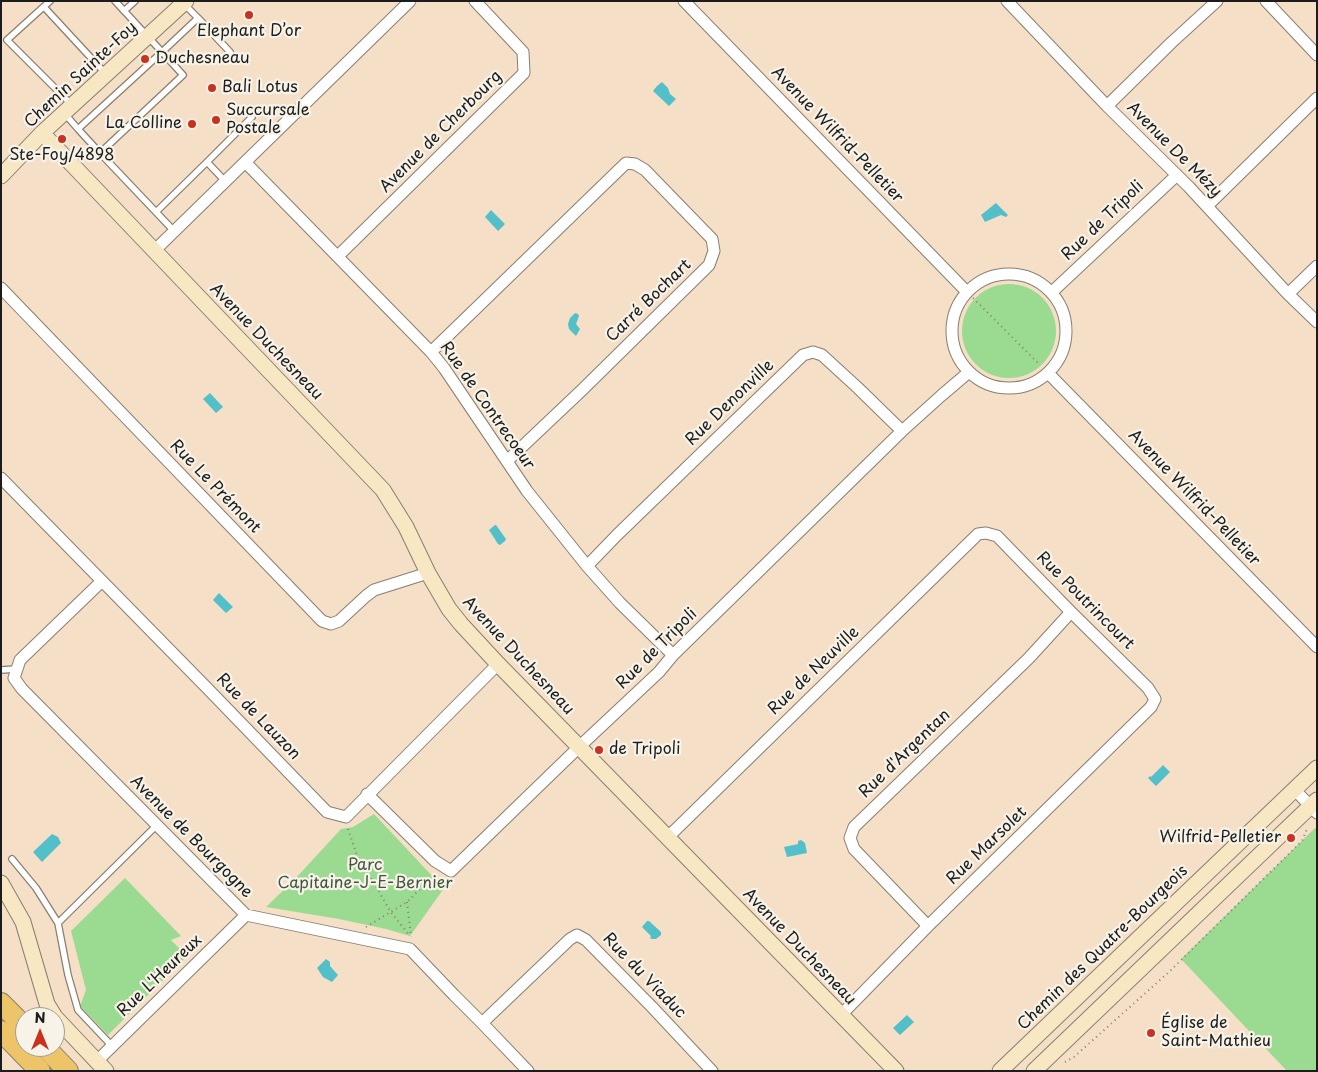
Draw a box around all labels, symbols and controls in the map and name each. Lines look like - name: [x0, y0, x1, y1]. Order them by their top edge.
- marker: Elephant D’or: [243, 9, 255, 21]
- street label: Chemin Sainte-Foy: [21, 18, 141, 132]
- place label: Elephant D’or: [197, 22, 301, 42]
- place label: Duchesneau: [155, 49, 250, 69]
- marker: Duchesneau: [139, 53, 151, 65]
- street label: Avenue Wilfrid-Pelletier: [767, 63, 907, 207]
- street label: Avenue de Cherbourg: [376, 67, 506, 197]
- place label: Bali Lotus: [222, 78, 298, 98]
- marker: Bali Lotus: [206, 82, 218, 94]
- street label: Avenue De Mézy: [1122, 98, 1226, 202]
- place label: Succursale Postale: [226, 101, 310, 139]
- place label: La Colline: [106, 114, 182, 134]
- marker: Succursale Postale: [210, 114, 222, 126]
- marker: La Colline: [186, 118, 198, 130]
- marker: Ste-Foy/4898: [56, 133, 68, 145]
- place label: Ste-Foy/4898: [9, 146, 115, 166]
- street label: Rue de Tripoli: [1058, 177, 1148, 265]
- street label: Carré Bochart: [603, 256, 695, 346]
- street label: Avenue Duchesneau: [205, 280, 327, 404]
- street label: Rue de Contrecoeur: [436, 338, 538, 474]
- street label: Rue Denonville: [682, 356, 778, 450]
- street label: Avenue Wilfrid-Pelletier: [1124, 426, 1264, 570]
- street label: Rue Le Prémont: [166, 436, 264, 538]
- street label: Rue Poutrincourt: [1032, 548, 1138, 654]
- street label: Avenue Duchesneau: [458, 593, 578, 719]
- street label: Rue de Tripoli: [613, 605, 701, 693]
- street label: Rue de Neuville: [765, 623, 863, 719]
- street label: Rue de Lauzon: [212, 670, 304, 764]
- street label: Rue d'Argentan: [855, 706, 955, 802]
- place label: de Tripoli: [609, 740, 680, 760]
- marker: de Tripoli: [593, 744, 605, 756]
- street label: Avenue de Bourgogne: [126, 772, 256, 902]
- street label: Rue Marsolet: [943, 803, 1031, 889]
- place label: Wilfrid-Pelletier: [1159, 828, 1281, 848]
- marker: Wilfrid-Pelletier: [1285, 832, 1297, 844]
- park label: Parc Capitaine-J-E-Bernier: [277, 856, 453, 894]
- street label: Chemin des Quatre-Bourgeois: [1014, 862, 1192, 1034]
- street label: Avenue Duchesneau: [738, 885, 860, 1009]
- street label: Rue du Viaduc: [598, 929, 690, 1023]
- street label: Rue L'Heureux: [114, 931, 206, 1021]
- north arrow: [15, 1007, 65, 1057]
- text: N: [34, 1007, 46, 1028]
- place label: Église de Saint-Mathieu: [1161, 1014, 1271, 1052]
- marker: Église de Saint-Mathieu: [1145, 1027, 1157, 1039]

